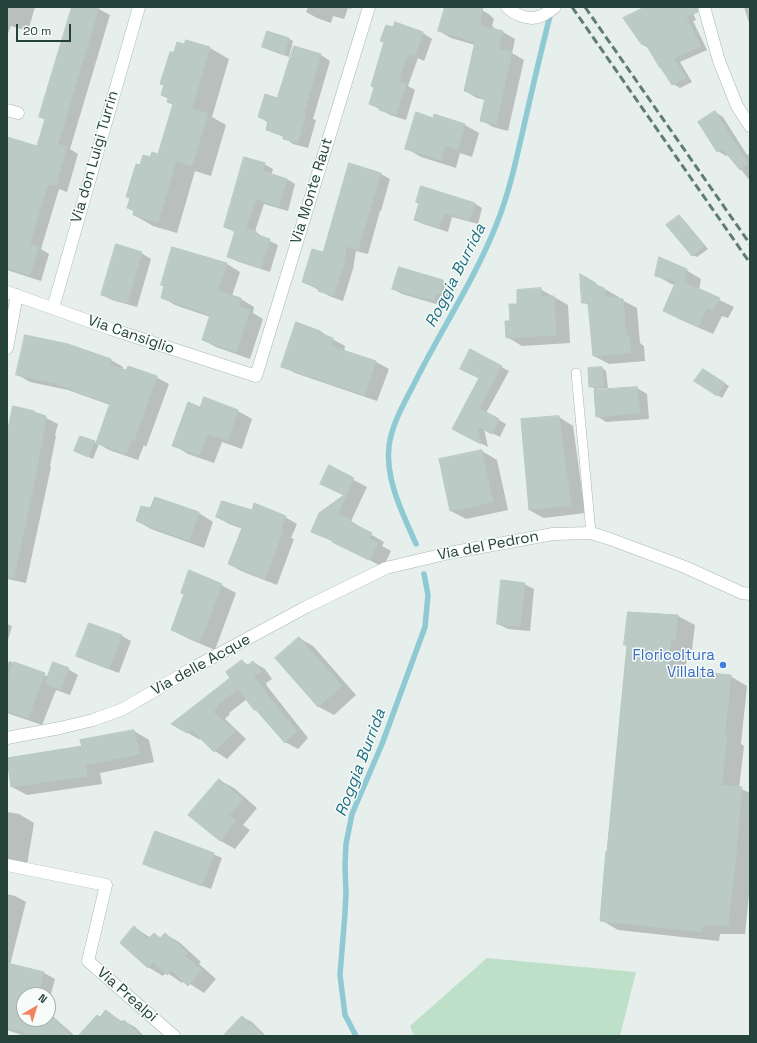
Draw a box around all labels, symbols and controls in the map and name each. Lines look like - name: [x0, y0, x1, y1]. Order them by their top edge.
- scale bar: [18, 16, 73, 42]
- text: 20 m: [23, 23, 51, 39]
- street label: Via don Luigi Turrin: [68, 89, 122, 225]
- street label: Via Monte Raut: [287, 136, 337, 246]
- water label: Roggia Burrida: [422, 221, 490, 331]
- street label: Via Cansiglio: [85, 312, 177, 358]
- street label: Via del Pedron: [436, 527, 540, 565]
- street label: Via delle Acque: [148, 630, 254, 700]
- place label: Floricoltura Villalta: [633, 647, 715, 682]
- marker: Floricoltura Villalta: [718, 660, 728, 670]
- water label: Roggia Burrida: [332, 707, 390, 819]
- street label: Via Prealpi: [93, 964, 161, 1026]
- north arrow: [16, 987, 56, 1027]
- text: N: [36, 991, 50, 1006]

